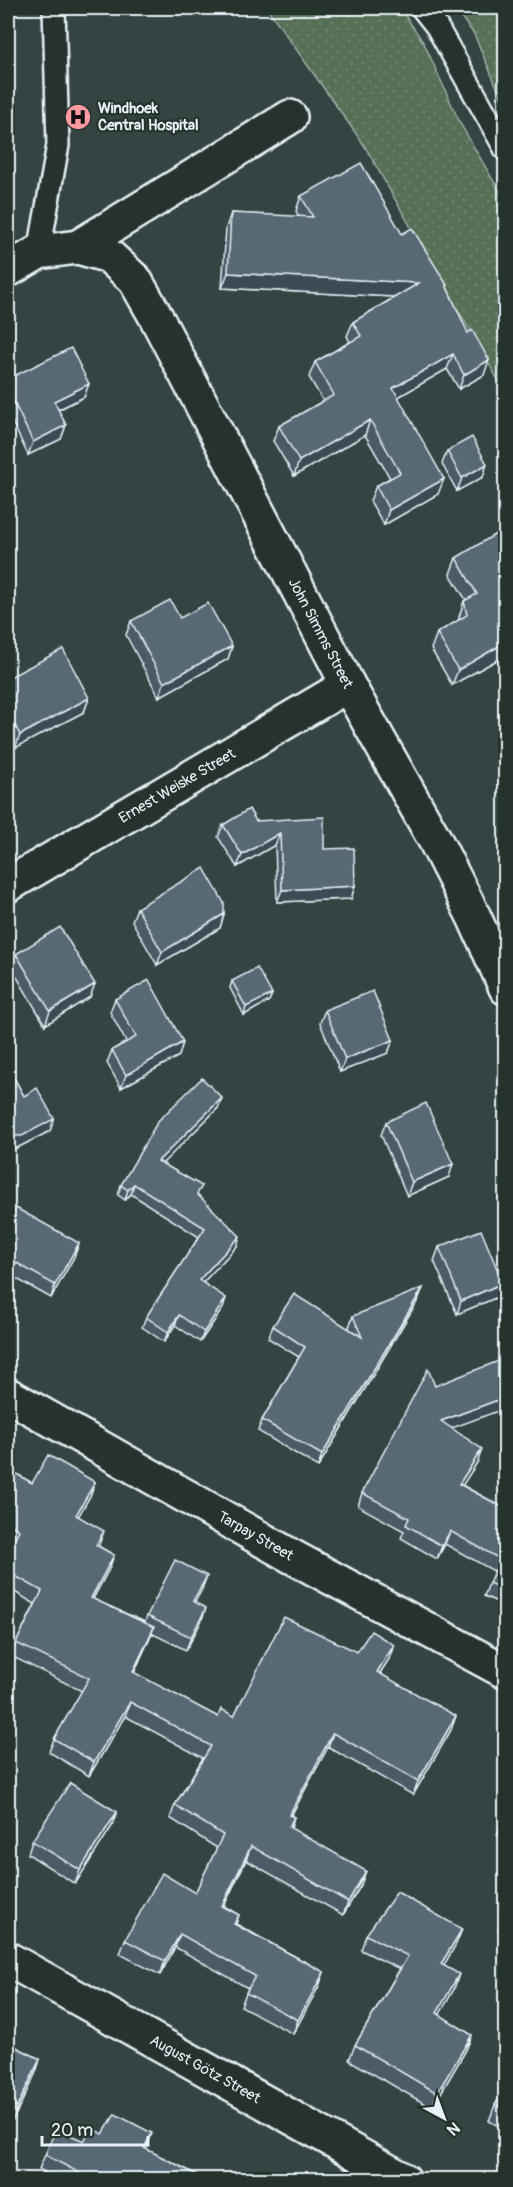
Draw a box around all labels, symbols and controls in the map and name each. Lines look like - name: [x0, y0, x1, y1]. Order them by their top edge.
- place label: Windhoek Central Hospital: [98, 99, 199, 135]
- hospital icon: Windhoek Central Hospital: [63, 102, 93, 132]
- street label: John Simms Street: [284, 575, 358, 693]
- street label: Ernest Weiske Street: [115, 743, 240, 827]
- street label: Tarpay Street: [214, 1507, 298, 1565]
- street label: August Götz Street: [147, 2031, 265, 2108]
- north arrow: [414, 2088, 474, 2148]
- scale bar: [42, 2109, 148, 2147]
- text: N: [442, 2117, 464, 2140]
- text: 20 m: [51, 2119, 93, 2142]

